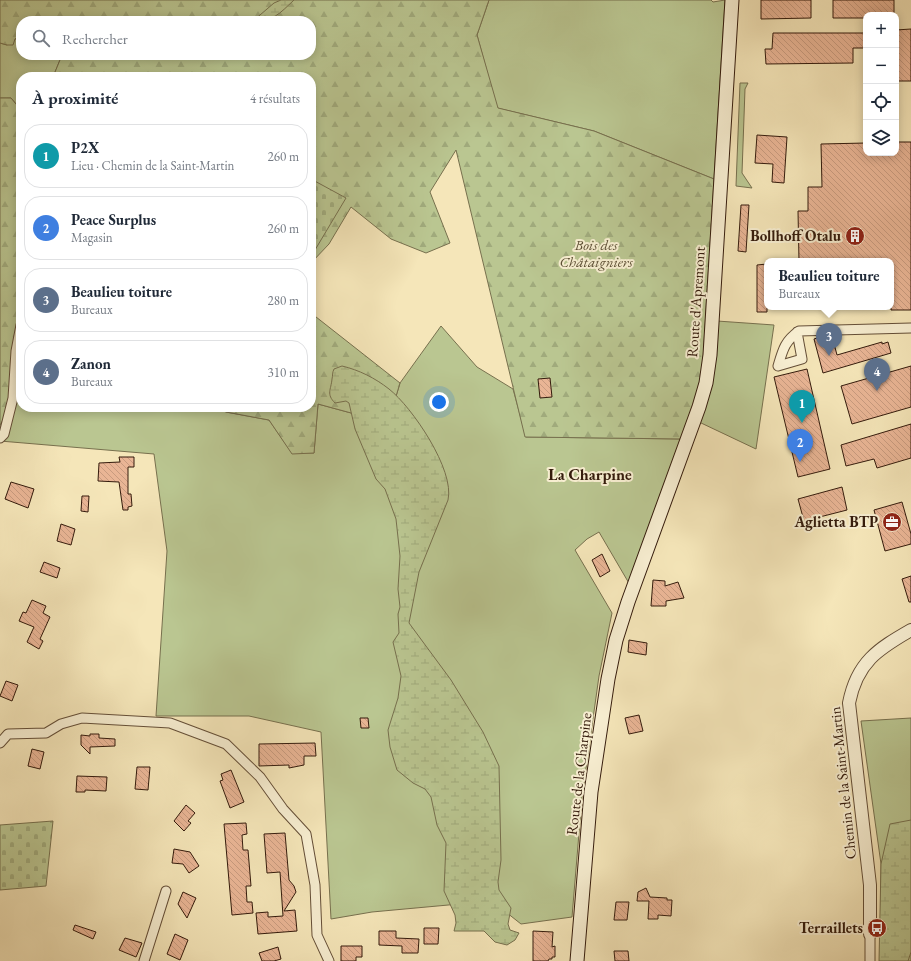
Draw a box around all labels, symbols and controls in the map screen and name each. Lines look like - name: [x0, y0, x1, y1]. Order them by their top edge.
- map controls: [863, 12, 899, 156]
- button: +: [863, 12, 899, 48]
- search box: [16, 16, 316, 60]
- icon: search: [30, 27, 52, 49]
- text: Rechercher: [62, 29, 128, 48]
- button: −: [863, 48, 899, 84]
- button: locate: [863, 84, 899, 120]
- text: À proximité: [32, 87, 118, 109]
- text: 4 résultats: [250, 90, 300, 107]
- button: layers: [863, 120, 899, 156]
- text: P2X: [71, 138, 99, 157]
- text: 1: [43, 148, 49, 165]
- text: 260 m: [268, 148, 299, 165]
- text: Lieu · Chemin de la Saint-Martin: [71, 157, 234, 174]
- text: Peace Surplus: [71, 210, 156, 229]
- text: 2: [43, 220, 49, 237]
- text: 260 m: [268, 220, 299, 237]
- building icon: Bollhoff Otalu: [844, 225, 866, 247]
- place label: Bollhoff Otalu: [750, 226, 842, 245]
- text: Magasin: [71, 229, 113, 246]
- park label: Bois des Châtaigniers: [559, 235, 633, 271]
- street label: Route d'Apremont: [682, 246, 709, 358]
- popup: [764, 258, 894, 310]
- text: Beaulieu toiture: [778, 266, 880, 285]
- text: Beaulieu toiture: [71, 282, 172, 301]
- text: Bureaux: [778, 285, 820, 302]
- text: 3: [43, 292, 49, 309]
- text: 280 m: [268, 292, 299, 309]
- text: Bureaux: [71, 301, 113, 318]
- pin: 3: [816, 323, 842, 356]
- text: Zanon: [71, 354, 111, 373]
- pin: 4: [864, 358, 890, 391]
- text: 4: [43, 364, 49, 381]
- text: 310 m: [268, 364, 299, 381]
- text: Bureaux: [71, 373, 113, 390]
- pin: 1: [789, 390, 815, 423]
- your location: [429, 392, 449, 412]
- pin: 2: [787, 429, 813, 462]
- district label: La Charpine: [548, 464, 632, 485]
- office icon: Aglietta BTP: [881, 511, 903, 533]
- place label: Aglietta BTP: [794, 512, 878, 531]
- street label: Chemin de la Saint-Martin: [825, 706, 860, 860]
- street label: Route de la Charpine: [562, 711, 595, 836]
- bus stop icon: Terraillets: [866, 917, 888, 939]
- place label: Terraillets: [799, 918, 863, 937]

